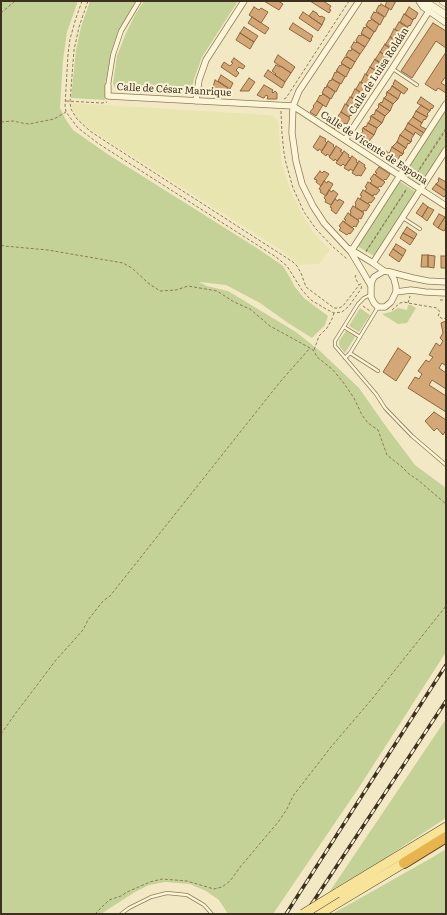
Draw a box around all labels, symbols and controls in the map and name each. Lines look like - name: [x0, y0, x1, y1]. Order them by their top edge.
- street label: Calle de Luisa Roldán: [346, 25, 412, 117]
- street label: Calle de César Manrique: [116, 81, 232, 99]
- street label: Calle de Vicente de Espona: [318, 109, 430, 187]

